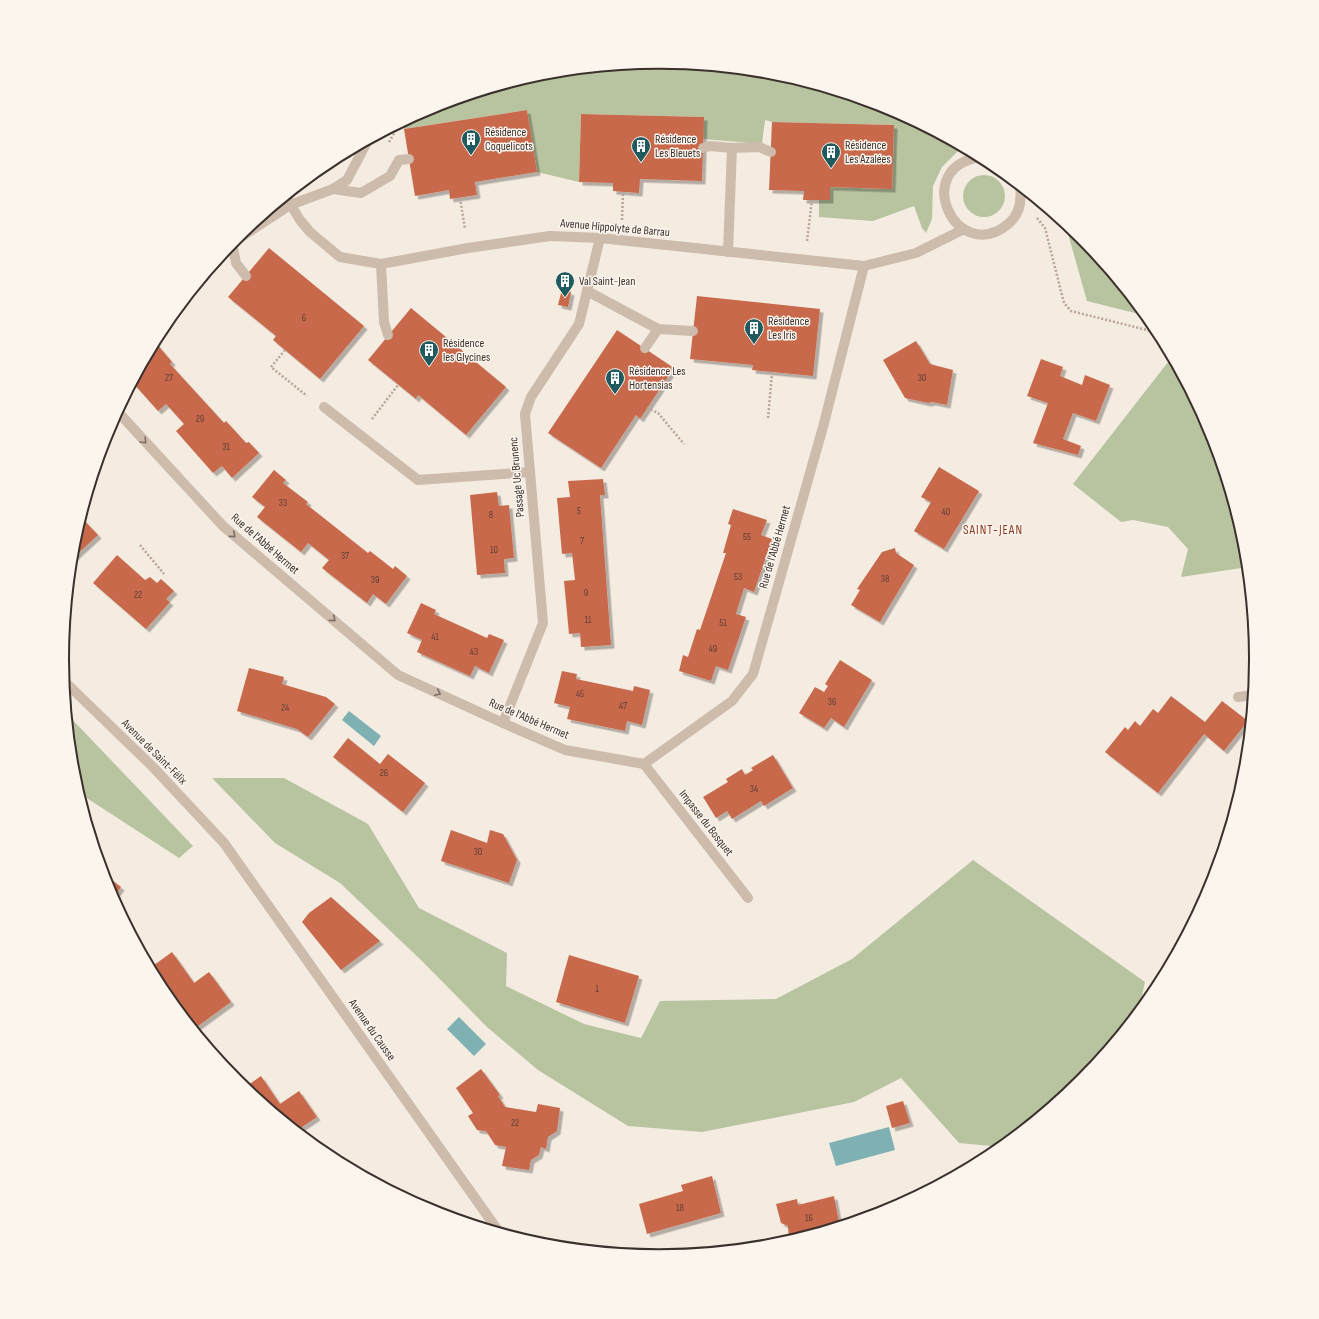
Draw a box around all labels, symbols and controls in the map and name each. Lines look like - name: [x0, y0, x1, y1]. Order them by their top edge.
- place label: Résidence Coquelicots: [485, 125, 533, 154]
- building icon: Résidence Coquelicots: [460, 128, 482, 156]
- place label: Résidence Les Bleuets: [655, 132, 700, 161]
- building icon: Résidence Les Bleuets: [630, 135, 652, 163]
- place label: Résidence Les Azalées: [845, 138, 891, 167]
- building icon: Résidence Les Azalées: [820, 141, 842, 169]
- street label: Avenue Hippolyte de Barrau: [559, 216, 670, 240]
- building icon: Val Saint-Jean: [554, 270, 576, 298]
- place label: Val Saint-Jean: [579, 274, 635, 289]
- house number: 6: [302, 312, 306, 324]
- place label: Résidence Les Iris: [768, 314, 809, 343]
- building icon: Résidence Les Iris: [743, 317, 765, 345]
- place label: Résidence les Glycines: [443, 336, 490, 365]
- building icon: Résidence les Glycines: [418, 339, 440, 367]
- place label: Résidence Les Hortensias: [629, 364, 686, 393]
- building icon: Résidence Les Hortensias: [604, 367, 626, 395]
- house number: 27: [165, 372, 173, 384]
- house number: 30: [918, 372, 926, 384]
- house number: 29: [196, 413, 204, 425]
- one-way arrow: [139, 436, 147, 444]
- street label: Passage Uc Brunenc: [506, 436, 528, 518]
- house number: 31: [222, 441, 230, 453]
- house number: 33: [279, 497, 287, 509]
- street label: Rue de l'Abbé Hermet: [756, 503, 794, 590]
- house number: 5: [577, 505, 581, 517]
- house number: 40: [942, 506, 950, 518]
- house number: 8: [489, 509, 493, 521]
- street label: Rue de l'Abbé Hermet: [228, 510, 302, 578]
- district label: SAINT-JEAN: [963, 522, 1023, 538]
- one-way arrow: [229, 530, 236, 537]
- house number: 55: [743, 531, 751, 543]
- house number: 7: [580, 535, 584, 547]
- house number: 10: [490, 544, 498, 556]
- house number: 37: [341, 550, 349, 562]
- house number: 53: [734, 571, 742, 583]
- house number: 38: [881, 573, 889, 585]
- house number: 39: [371, 574, 379, 586]
- house number: 9: [584, 587, 588, 599]
- house number: 22: [134, 589, 142, 601]
- one-way arrow: [328, 614, 335, 621]
- house number: 11: [585, 614, 592, 626]
- house number: 51: [719, 617, 727, 629]
- house number: 41: [431, 631, 439, 643]
- house number: 49: [709, 643, 717, 655]
- house number: 43: [470, 646, 478, 658]
- one-way arrow: [434, 688, 441, 696]
- house number: 45: [576, 688, 584, 700]
- street label: Rue de l'Abbé Hermet: [487, 695, 572, 743]
- house number: 36: [828, 696, 836, 708]
- house number: 47: [619, 700, 627, 712]
- house number: 24: [281, 702, 289, 714]
- street label: Avenue de Saint-Félix: [117, 715, 190, 788]
- house number: 26: [380, 767, 388, 779]
- house number: 34: [750, 783, 758, 795]
- street label: Impasse du Bosquet: [675, 787, 737, 859]
- house number: 30: [474, 846, 482, 858]
- house number: 1: [595, 983, 599, 995]
- street label: Avenue du Causse: [345, 995, 399, 1064]
- house number: 22: [511, 1117, 519, 1129]
- house number: 18: [676, 1202, 684, 1214]
- house number: 16: [805, 1212, 813, 1224]

